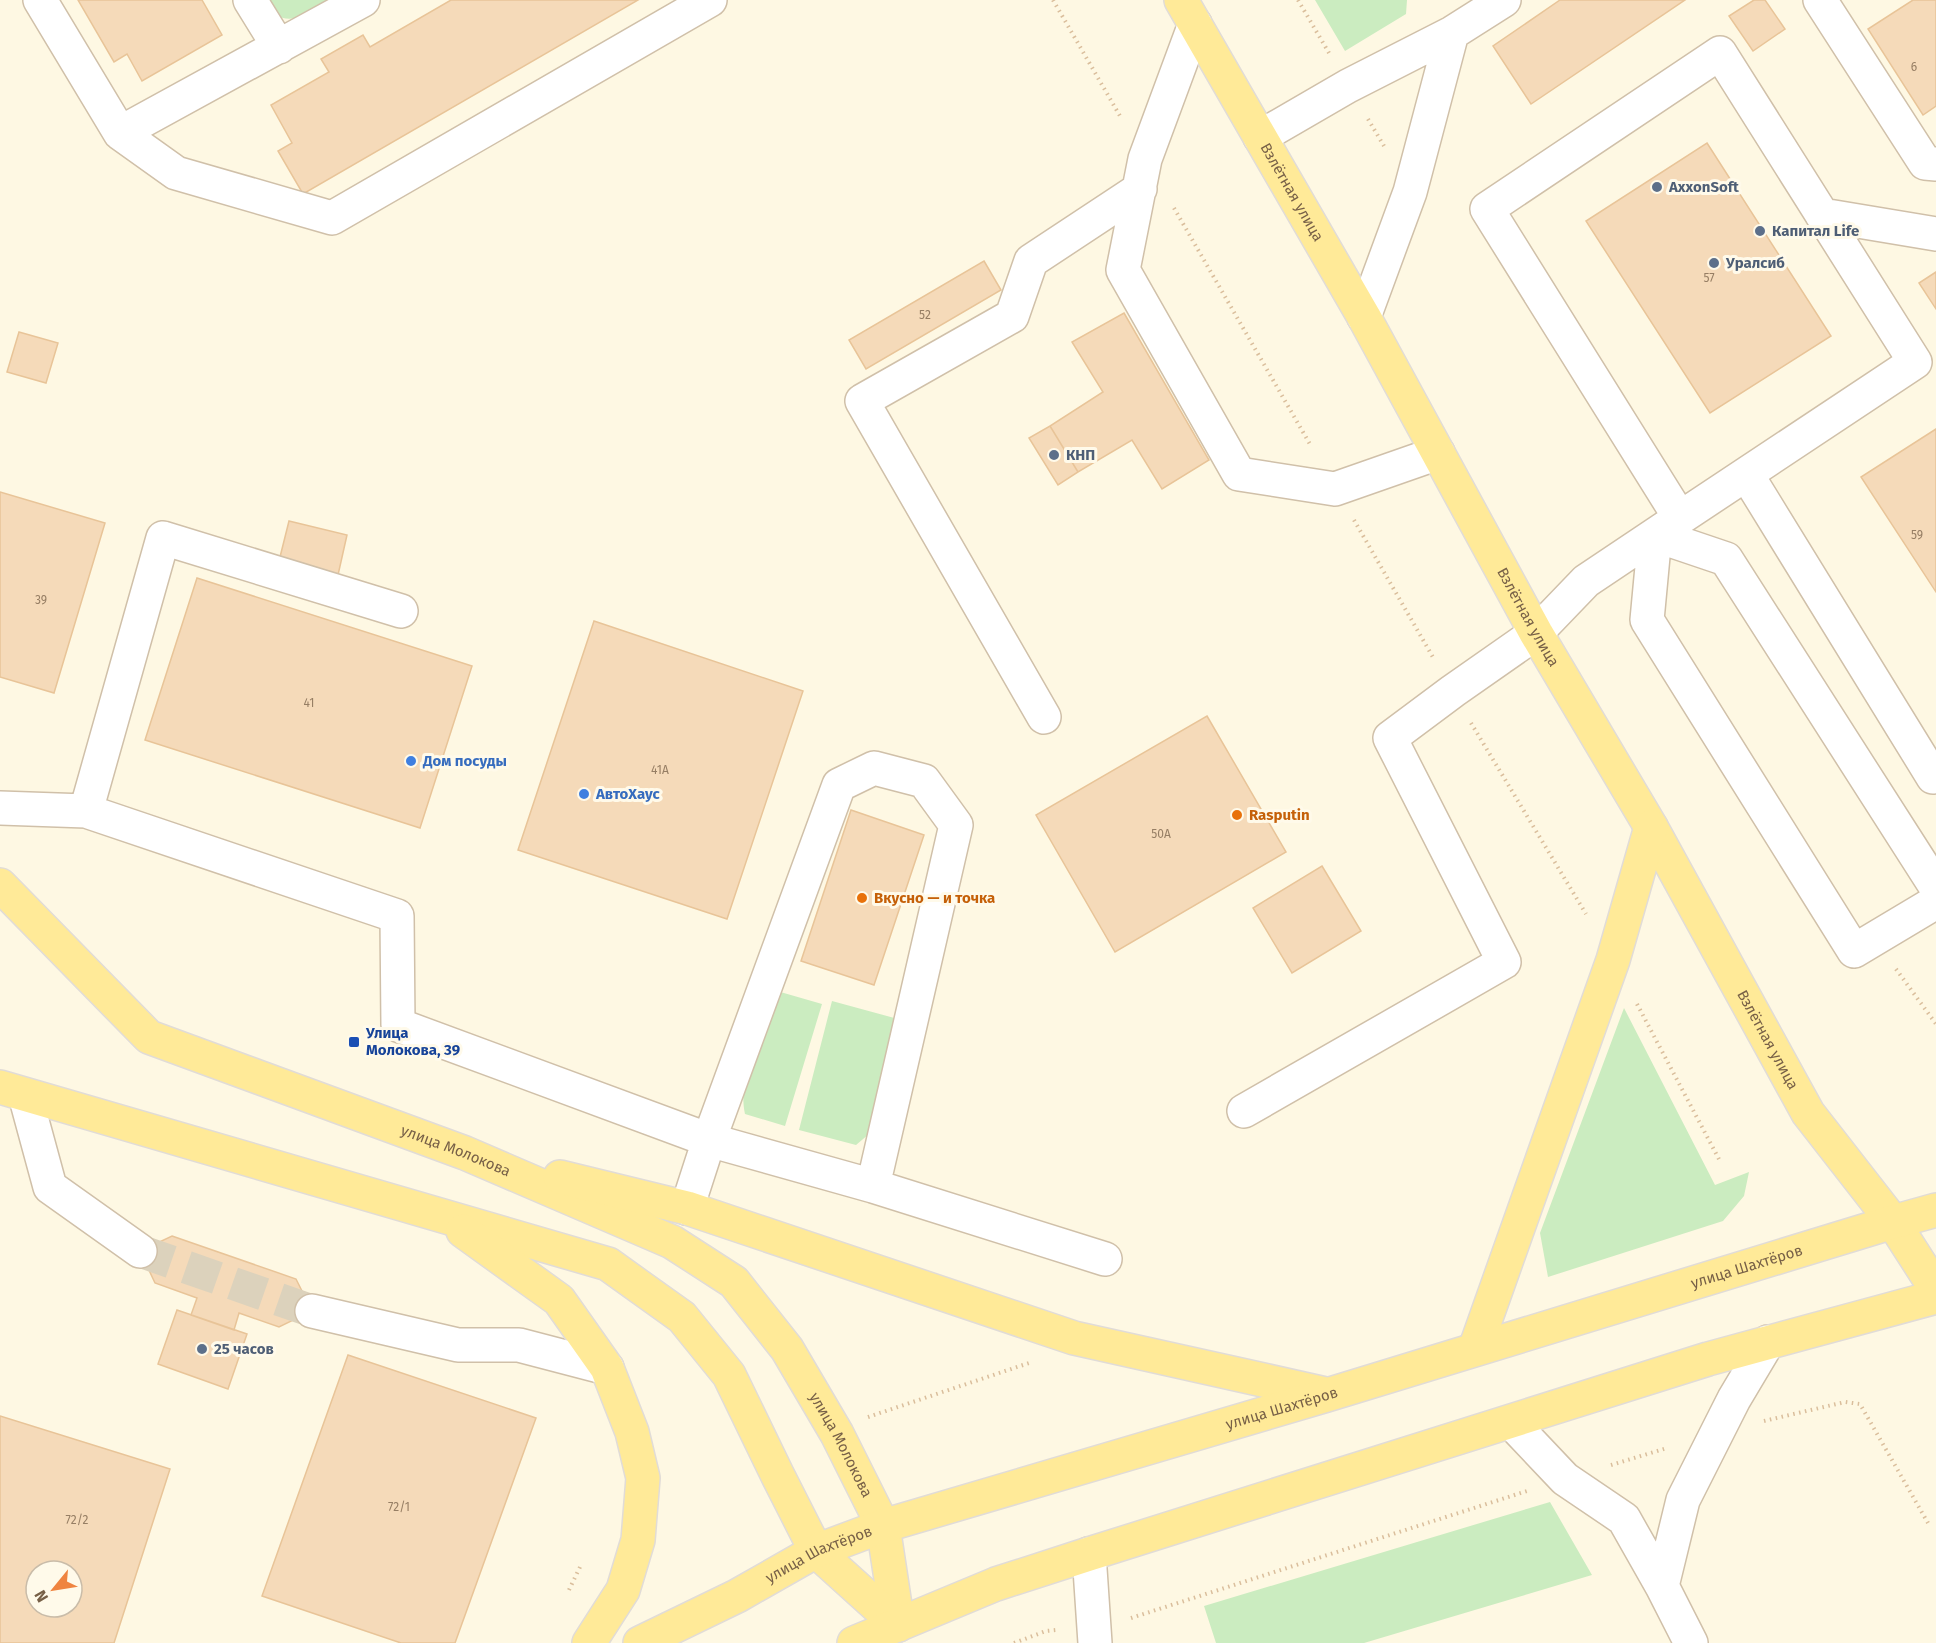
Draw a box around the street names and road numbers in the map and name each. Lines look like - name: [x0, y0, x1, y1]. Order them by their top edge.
- street label: Взлётная улица: [1257, 140, 1327, 245]
- street label: Взлётная улица: [1493, 565, 1563, 670]
- street label: Взлётная улица: [1733, 987, 1802, 1093]
- street label: улица Молокова: [398, 1121, 513, 1181]
- street label: улица Шахтёров: [1689, 1241, 1805, 1292]
- street label: улица Шахтёров: [1224, 1383, 1340, 1433]
- street label: улица Молокова: [805, 1389, 876, 1500]
- street label: улица Шахтёров: [762, 1522, 875, 1587]

